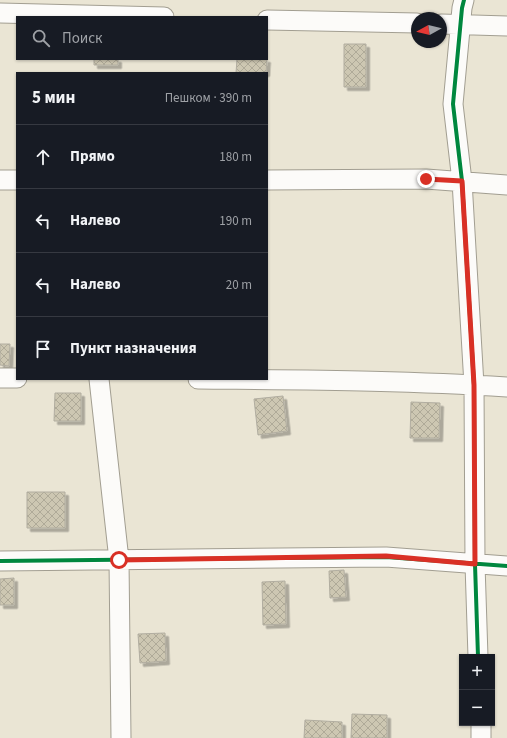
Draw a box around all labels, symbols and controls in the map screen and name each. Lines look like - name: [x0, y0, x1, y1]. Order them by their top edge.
- north arrow: [411, 12, 447, 48]
- search box: [16, 16, 268, 60]
- icon: search: [30, 27, 52, 49]
- text: Поиск: [62, 28, 103, 49]
- text: 5 мин: [32, 86, 75, 110]
- text: Пешком · 390 m: [165, 89, 252, 107]
- icon: ahead: [32, 146, 54, 168]
- text: Прямо: [70, 146, 115, 167]
- text: 180 m: [219, 148, 252, 166]
- route end: [417, 170, 435, 188]
- icon: left: [32, 210, 54, 232]
- text: Налево: [70, 210, 121, 231]
- text: 190 m: [219, 212, 252, 230]
- icon: left: [32, 274, 54, 296]
- text: Налево: [70, 274, 121, 295]
- text: 20 m: [226, 276, 252, 294]
- icon: arrive: [32, 338, 54, 360]
- text: Пункт назначения: [70, 338, 197, 359]
- route start: [110, 551, 128, 569]
- map controls: [459, 654, 495, 726]
- button: +: [459, 654, 495, 690]
- button: −: [459, 690, 495, 726]

